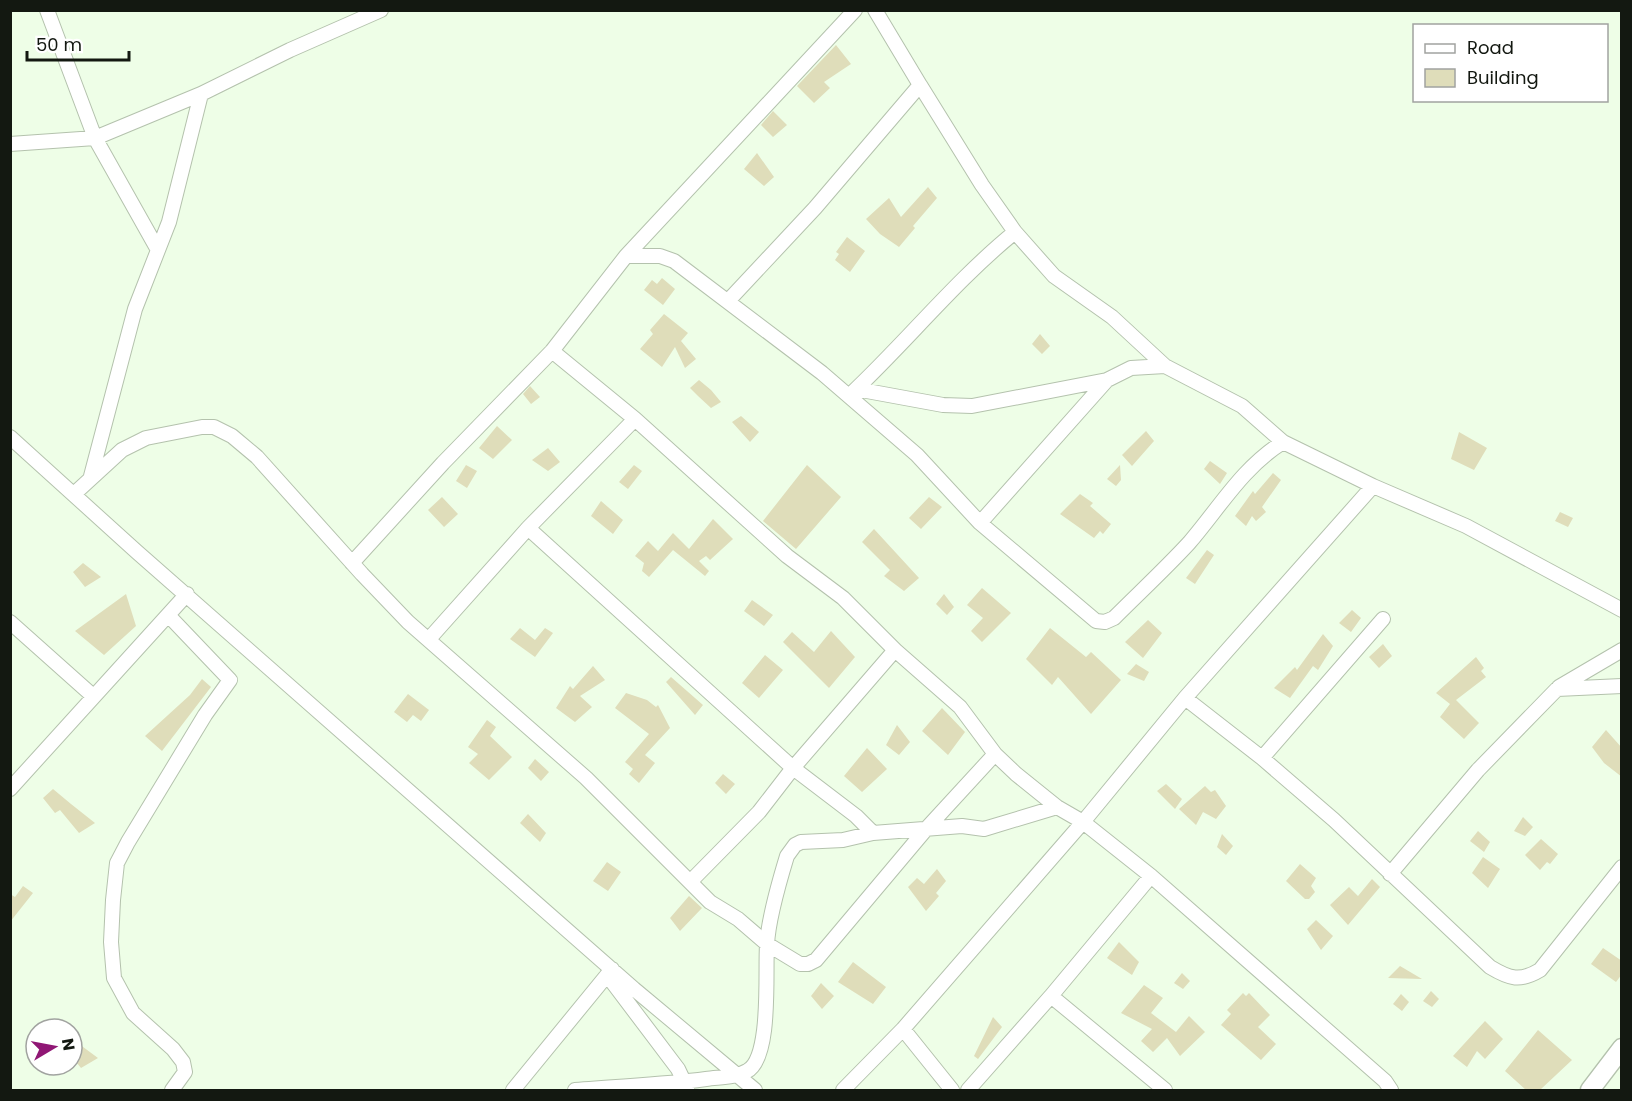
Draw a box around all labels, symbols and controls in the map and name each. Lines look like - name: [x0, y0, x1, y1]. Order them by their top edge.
- scale bar: [27, 24, 129, 62]
- legend: [1413, 24, 1608, 102]
- text: 50 m: [36, 32, 82, 57]
- text: Road: [1467, 35, 1514, 60]
- text: Building: [1467, 65, 1539, 90]
- north arrow: [24, 1017, 84, 1077]
- text: N: [56, 1037, 81, 1052]

